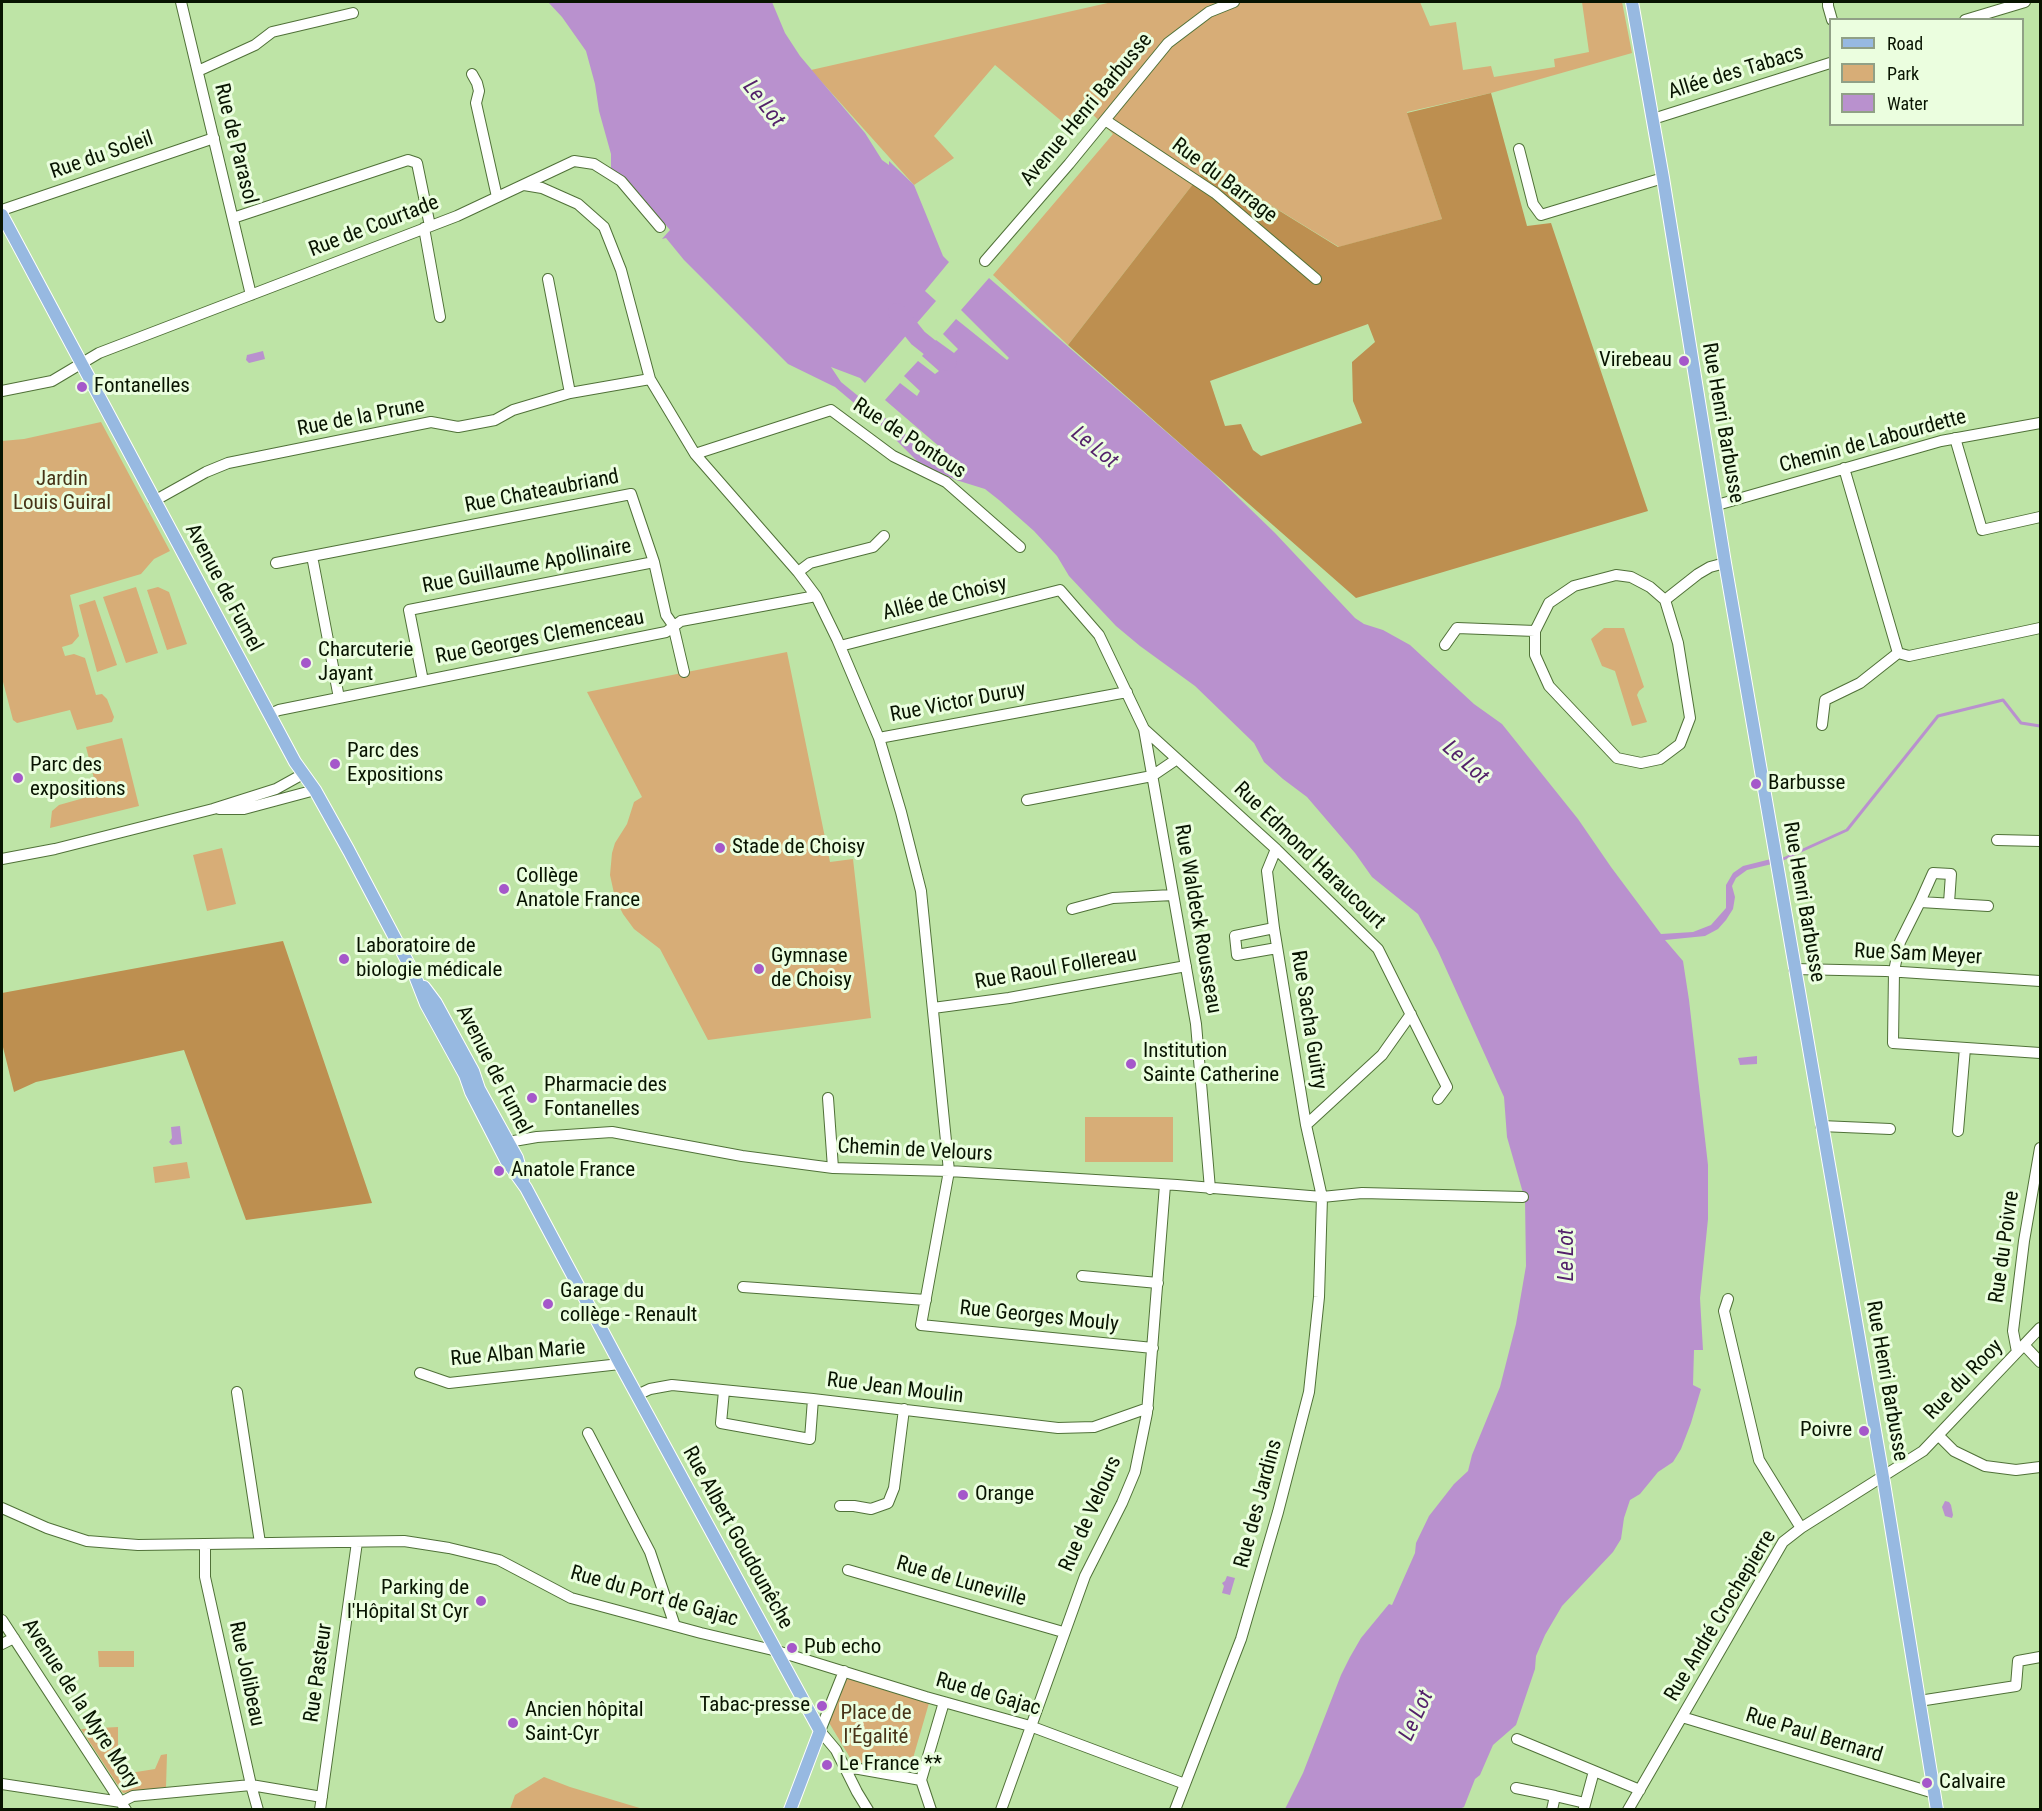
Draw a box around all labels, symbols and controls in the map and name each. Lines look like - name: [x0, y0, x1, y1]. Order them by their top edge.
- legend: [1829, 18, 2024, 126]
- street label: Avenue Henri Barbusse: [1016, 28, 1158, 192]
- text: Road: [1887, 33, 1923, 54]
- street label: Allée des Tabacs: [1665, 40, 1807, 106]
- text: Park: [1887, 63, 1919, 84]
- water label: Le Lot: [736, 75, 790, 133]
- street label: Rue de Parasol: [208, 81, 262, 207]
- text: Water: [1887, 93, 1928, 114]
- street label: Rue du Soleil: [47, 127, 157, 185]
- street label: Rue du Barrage: [1166, 133, 1282, 229]
- street label: Rue de Courtade: [305, 191, 443, 263]
- street label: Rue Henri Barbusse: [1695, 341, 1749, 505]
- place label: Virebeau: [1599, 348, 1672, 374]
- marker: Virebeau: [1677, 354, 1691, 368]
- place label: Fontanelles: [94, 374, 190, 400]
- marker: Fontanelles: [75, 380, 89, 394]
- street label: Rue de la Prune: [295, 393, 427, 443]
- street label: Rue de Pontous: [848, 393, 970, 485]
- street label: Chemin de Labourdette: [1777, 405, 1969, 479]
- water label: Le Lot: [1065, 421, 1123, 475]
- street label: Rue Chateaubriand: [463, 465, 621, 519]
- park label: Jardin Louis Guiral: [13, 467, 111, 517]
- street label: Avenue de Fumel: [179, 520, 267, 656]
- street label: Rue Guillaume Apollinaire: [420, 534, 634, 600]
- street label: Allée de Choisy: [880, 571, 1010, 627]
- street label: Rue Georges Clemenceau: [434, 605, 646, 671]
- place label: Charcuterie Jayant: [318, 638, 413, 688]
- marker: Charcuterie Jayant: [299, 656, 313, 670]
- street label: Rue Victor Duruy: [888, 678, 1028, 728]
- water label: Le Lot: [1437, 736, 1493, 790]
- place label: Parc des Expositions: [347, 739, 443, 789]
- place label: Parc des expositions: [30, 753, 126, 803]
- marker: Parc des Expositions: [328, 757, 342, 771]
- marker: Parc des expositions: [11, 771, 25, 785]
- place label: Barbusse: [1768, 771, 1845, 797]
- street label: Rue Edmond Haraucourt: [1228, 777, 1390, 935]
- marker: Barbusse: [1749, 777, 1763, 791]
- street label: Rue Henri Barbusse: [1776, 820, 1830, 984]
- street label: Rue Waldeck Rousseau: [1168, 822, 1226, 1016]
- place label: Stade de Choisy: [732, 835, 865, 861]
- marker: Stade de Choisy: [713, 841, 727, 855]
- place label: Collège Anatole France: [516, 864, 640, 914]
- marker: Collège Anatole France: [497, 882, 511, 896]
- place label: Laboratoire de biologie médicale: [356, 934, 502, 984]
- street label: Rue Sam Meyer: [1853, 939, 1983, 971]
- street label: Rue Raoul Follereau: [973, 942, 1139, 996]
- place label: Gymnase de Choisy: [771, 944, 852, 994]
- street label: Rue Sacha Guitry: [1285, 949, 1331, 1091]
- marker: Laboratoire de biologie médicale: [337, 952, 351, 966]
- marker: Gymnase de Choisy: [752, 962, 766, 976]
- street label: Avenue de Fumel: [450, 1002, 536, 1138]
- place label: Institution Sainte Catherine: [1143, 1039, 1279, 1089]
- marker: Institution Sainte Catherine: [1124, 1057, 1138, 1071]
- place label: Pharmacie des Fontanelles: [544, 1073, 667, 1123]
- marker: Pharmacie des Fontanelles: [525, 1091, 539, 1105]
- street label: Chemin de Velours: [837, 1134, 993, 1168]
- place label: Anatole France: [511, 1158, 635, 1184]
- marker: Anatole France: [492, 1164, 506, 1178]
- street label: Rue du Poivre: [1985, 1189, 2025, 1305]
- water label: Le Lot: [1554, 1229, 1580, 1281]
- place label: Garage du collège - Renault: [560, 1279, 697, 1329]
- street label: Rue Georges Mouly: [958, 1296, 1120, 1338]
- marker: Garage du collège - Renault: [541, 1297, 555, 1311]
- street label: Rue Henri Barbusse: [1859, 1299, 1913, 1463]
- street label: Rue du Rooy: [1919, 1334, 2009, 1426]
- street label: Rue Alban Marie: [450, 1336, 586, 1372]
- street label: Rue Jean Moulin: [825, 1368, 965, 1410]
- place label: Poivre: [1800, 1418, 1852, 1444]
- marker: Poivre: [1857, 1424, 1871, 1438]
- street label: Rue des Jardins: [1230, 1437, 1288, 1571]
- street label: Rue Albert Goudounêche: [676, 1442, 798, 1634]
- street label: Rue de Velours: [1054, 1452, 1128, 1576]
- place label: Orange: [975, 1482, 1034, 1508]
- marker: Orange: [956, 1488, 970, 1502]
- street label: Rue André Crochepierre: [1660, 1526, 1782, 1706]
- street label: Rue de Luneville: [893, 1551, 1029, 1613]
- street label: Rue du Port de Gajac: [567, 1561, 741, 1633]
- place label: Parking de l'Hôpital St Cyr: [347, 1576, 469, 1626]
- marker: Parking de l'Hôpital St Cyr: [474, 1594, 488, 1608]
- street label: Avenue de la Myre Mory: [16, 1614, 144, 1794]
- street label: Rue Jolibeau: [223, 1619, 269, 1729]
- street label: Rue Pasteur: [300, 1622, 338, 1724]
- place label: Pub echo: [804, 1635, 881, 1661]
- marker: Pub echo: [785, 1641, 799, 1655]
- street label: Rue de Gajac: [933, 1668, 1043, 1722]
- water label: Le Lot: [1394, 1687, 1440, 1745]
- place label: Tabac-presse: [699, 1693, 810, 1719]
- place label: Ancien hôpital Saint-Cyr: [525, 1698, 644, 1748]
- marker: Tabac-presse: [815, 1699, 829, 1713]
- park label: Place de l'Égalité: [840, 1701, 912, 1751]
- street label: Rue Paul Bernard: [1742, 1703, 1886, 1769]
- marker: Ancien hôpital Saint-Cyr: [506, 1716, 520, 1730]
- place label: Le France **: [839, 1752, 942, 1778]
- marker: Le France **: [820, 1758, 834, 1772]
- place label: Calvaire: [1939, 1770, 2006, 1796]
- marker: Calvaire: [1920, 1776, 1934, 1790]

